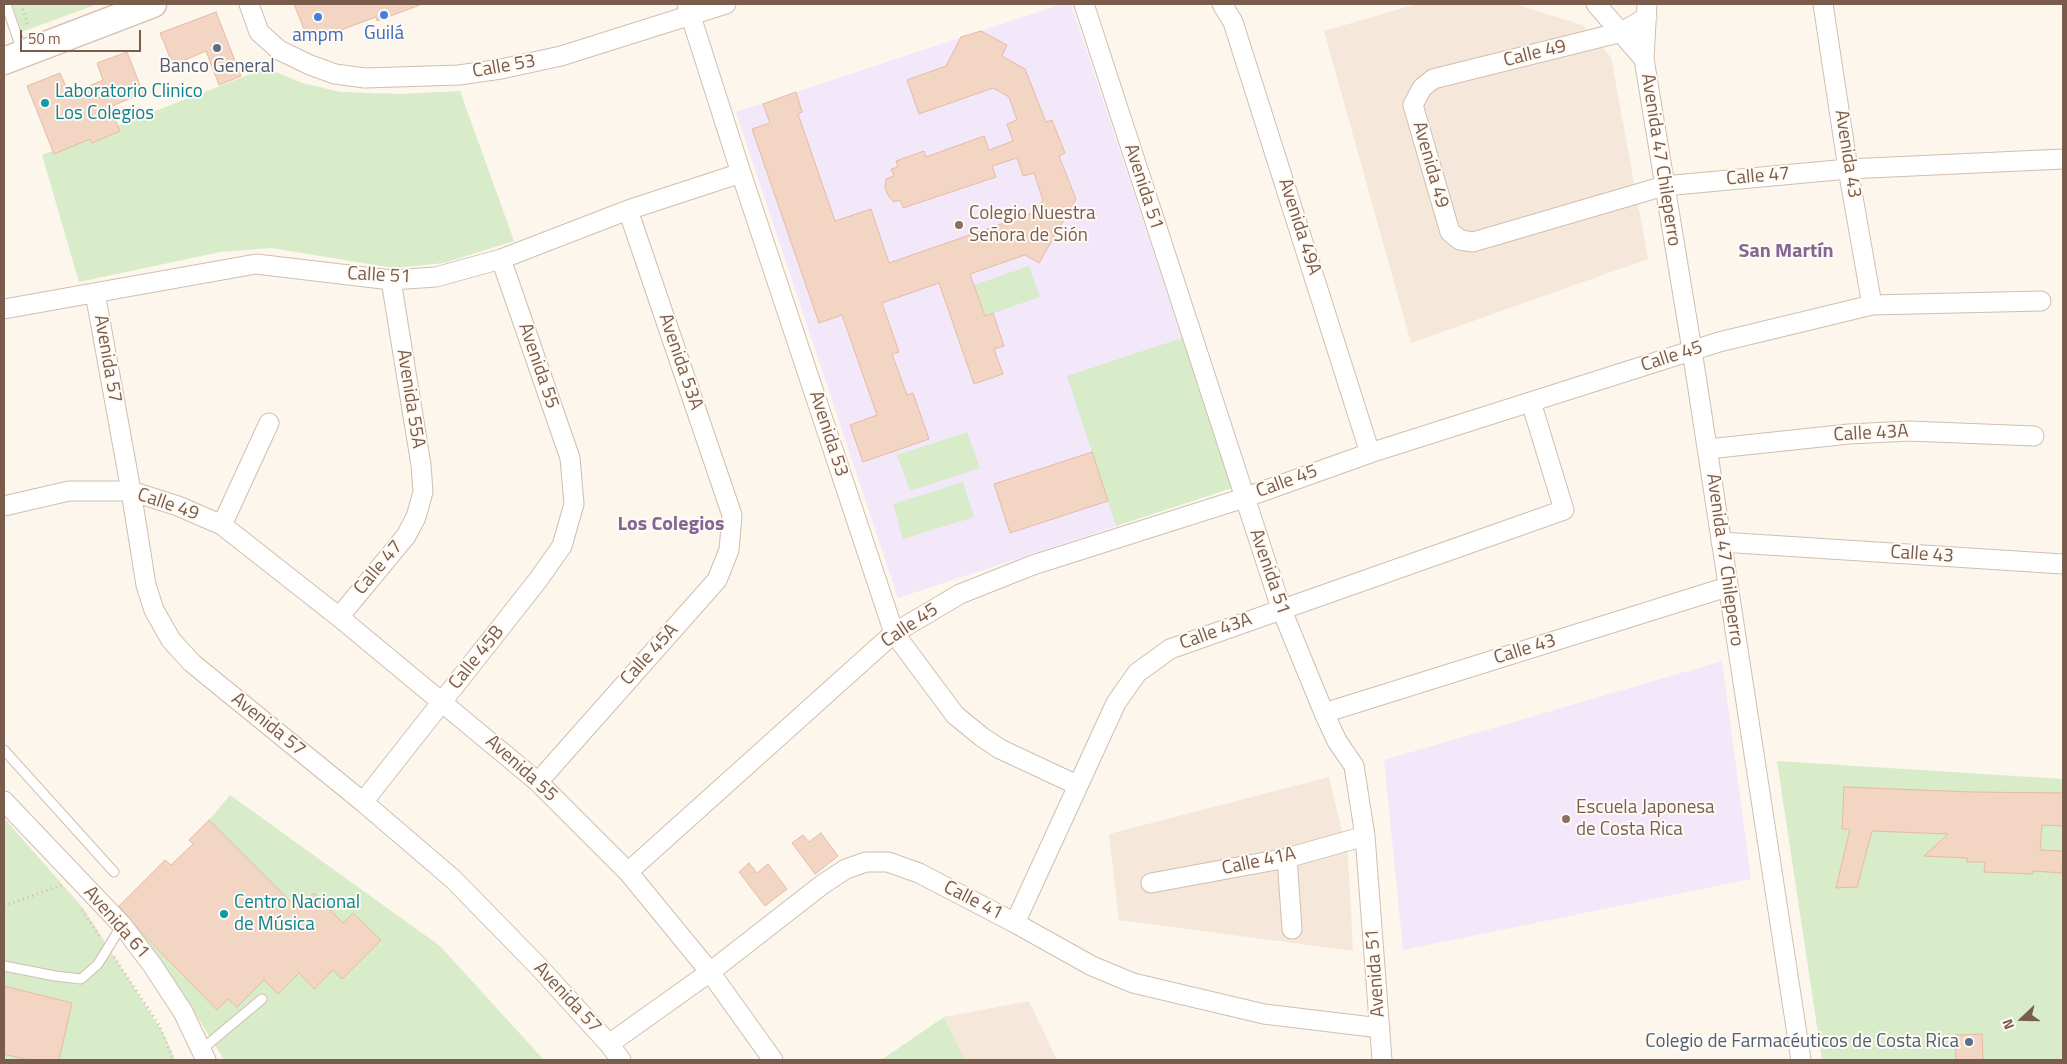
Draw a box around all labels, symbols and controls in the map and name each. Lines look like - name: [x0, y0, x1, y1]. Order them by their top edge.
- marker: Guilá: [378, 9, 390, 21]
- marker: ampm: [312, 11, 324, 23]
- scale bar: [22, 20, 144, 52]
- place label: Guilá: [364, 23, 404, 45]
- place label: ampm: [292, 25, 344, 47]
- text: 50 m: [28, 27, 61, 50]
- street label: Calle 49: [1501, 35, 1569, 73]
- marker: Banco General: [211, 42, 223, 54]
- street label: Calle 53: [471, 50, 537, 84]
- place label: Banco General: [159, 56, 275, 78]
- street label: Avenida 47 Chileperro: [1635, 72, 1685, 248]
- place label: Laboratorio Clinico Los Colegios: [55, 81, 203, 125]
- marker: Laboratorio Clinico Los Colegios: [39, 97, 51, 109]
- street label: Avenida 43: [1829, 108, 1865, 200]
- street label: Avenida 49: [1407, 119, 1453, 211]
- street label: Avenida 51: [1118, 141, 1168, 233]
- street label: Calle 47: [1725, 163, 1791, 191]
- street label: Avenida 49A: [1273, 176, 1325, 278]
- place label: Colegio Nuestra Señora de Sión: [969, 203, 1095, 247]
- marker: Colegio Nuestra Señora de Sión: [953, 219, 965, 231]
- district label: San Martín: [1739, 240, 1833, 264]
- street label: Calle 51: [347, 263, 411, 289]
- street label: Avenida 53A: [653, 311, 707, 413]
- street label: Avenida 57: [88, 313, 126, 405]
- street label: Avenida 55: [513, 320, 563, 412]
- street label: Calle 45: [1638, 336, 1706, 378]
- street label: Avenida 55A: [391, 348, 429, 450]
- street label: Avenida 53: [803, 388, 853, 480]
- street label: Calle 43A: [1833, 421, 1909, 447]
- street label: Calle 45: [1253, 460, 1321, 504]
- street label: Avenida 47 Chileperro: [1701, 472, 1747, 648]
- street label: Calle 49: [134, 484, 202, 526]
- district label: Los Colegios: [618, 513, 724, 537]
- street label: Avenida 51: [1244, 526, 1294, 618]
- street label: Calle 47: [350, 536, 408, 600]
- street label: Calle 43: [1889, 541, 1955, 569]
- street label: Calle 45: [877, 599, 943, 653]
- street label: Calle 43A: [1177, 608, 1255, 656]
- street label: Calle 45A: [616, 619, 684, 691]
- street label: Calle 45B: [444, 622, 510, 694]
- street label: Calle 43: [1491, 630, 1559, 670]
- street label: Avenida 57: [226, 688, 310, 762]
- street label: Avenida 55: [480, 731, 562, 807]
- place label: Escuela Japonesa de Costa Rica: [1576, 797, 1715, 841]
- marker: Escuela Japonesa de Costa Rica: [1560, 813, 1572, 825]
- street label: Calle 41A: [1220, 843, 1298, 881]
- street label: Calle 41: [939, 876, 1007, 926]
- street label: Avenida 61: [78, 882, 154, 964]
- place label: Centro Nacional de Música: [234, 892, 360, 936]
- marker: Centro Nacional de Música: [218, 908, 230, 920]
- street label: Avenida 51: [1362, 928, 1390, 1018]
- street label: Avenida 57: [528, 958, 606, 1038]
- north arrow: [1997, 994, 2047, 1044]
- text: N: [1996, 1016, 2019, 1033]
- place label: Colegio de Farmacéuticos de Costa Rica: [1645, 1031, 1959, 1053]
- marker: Colegio de Farmacéuticos de Costa Rica: [1963, 1036, 1975, 1048]

